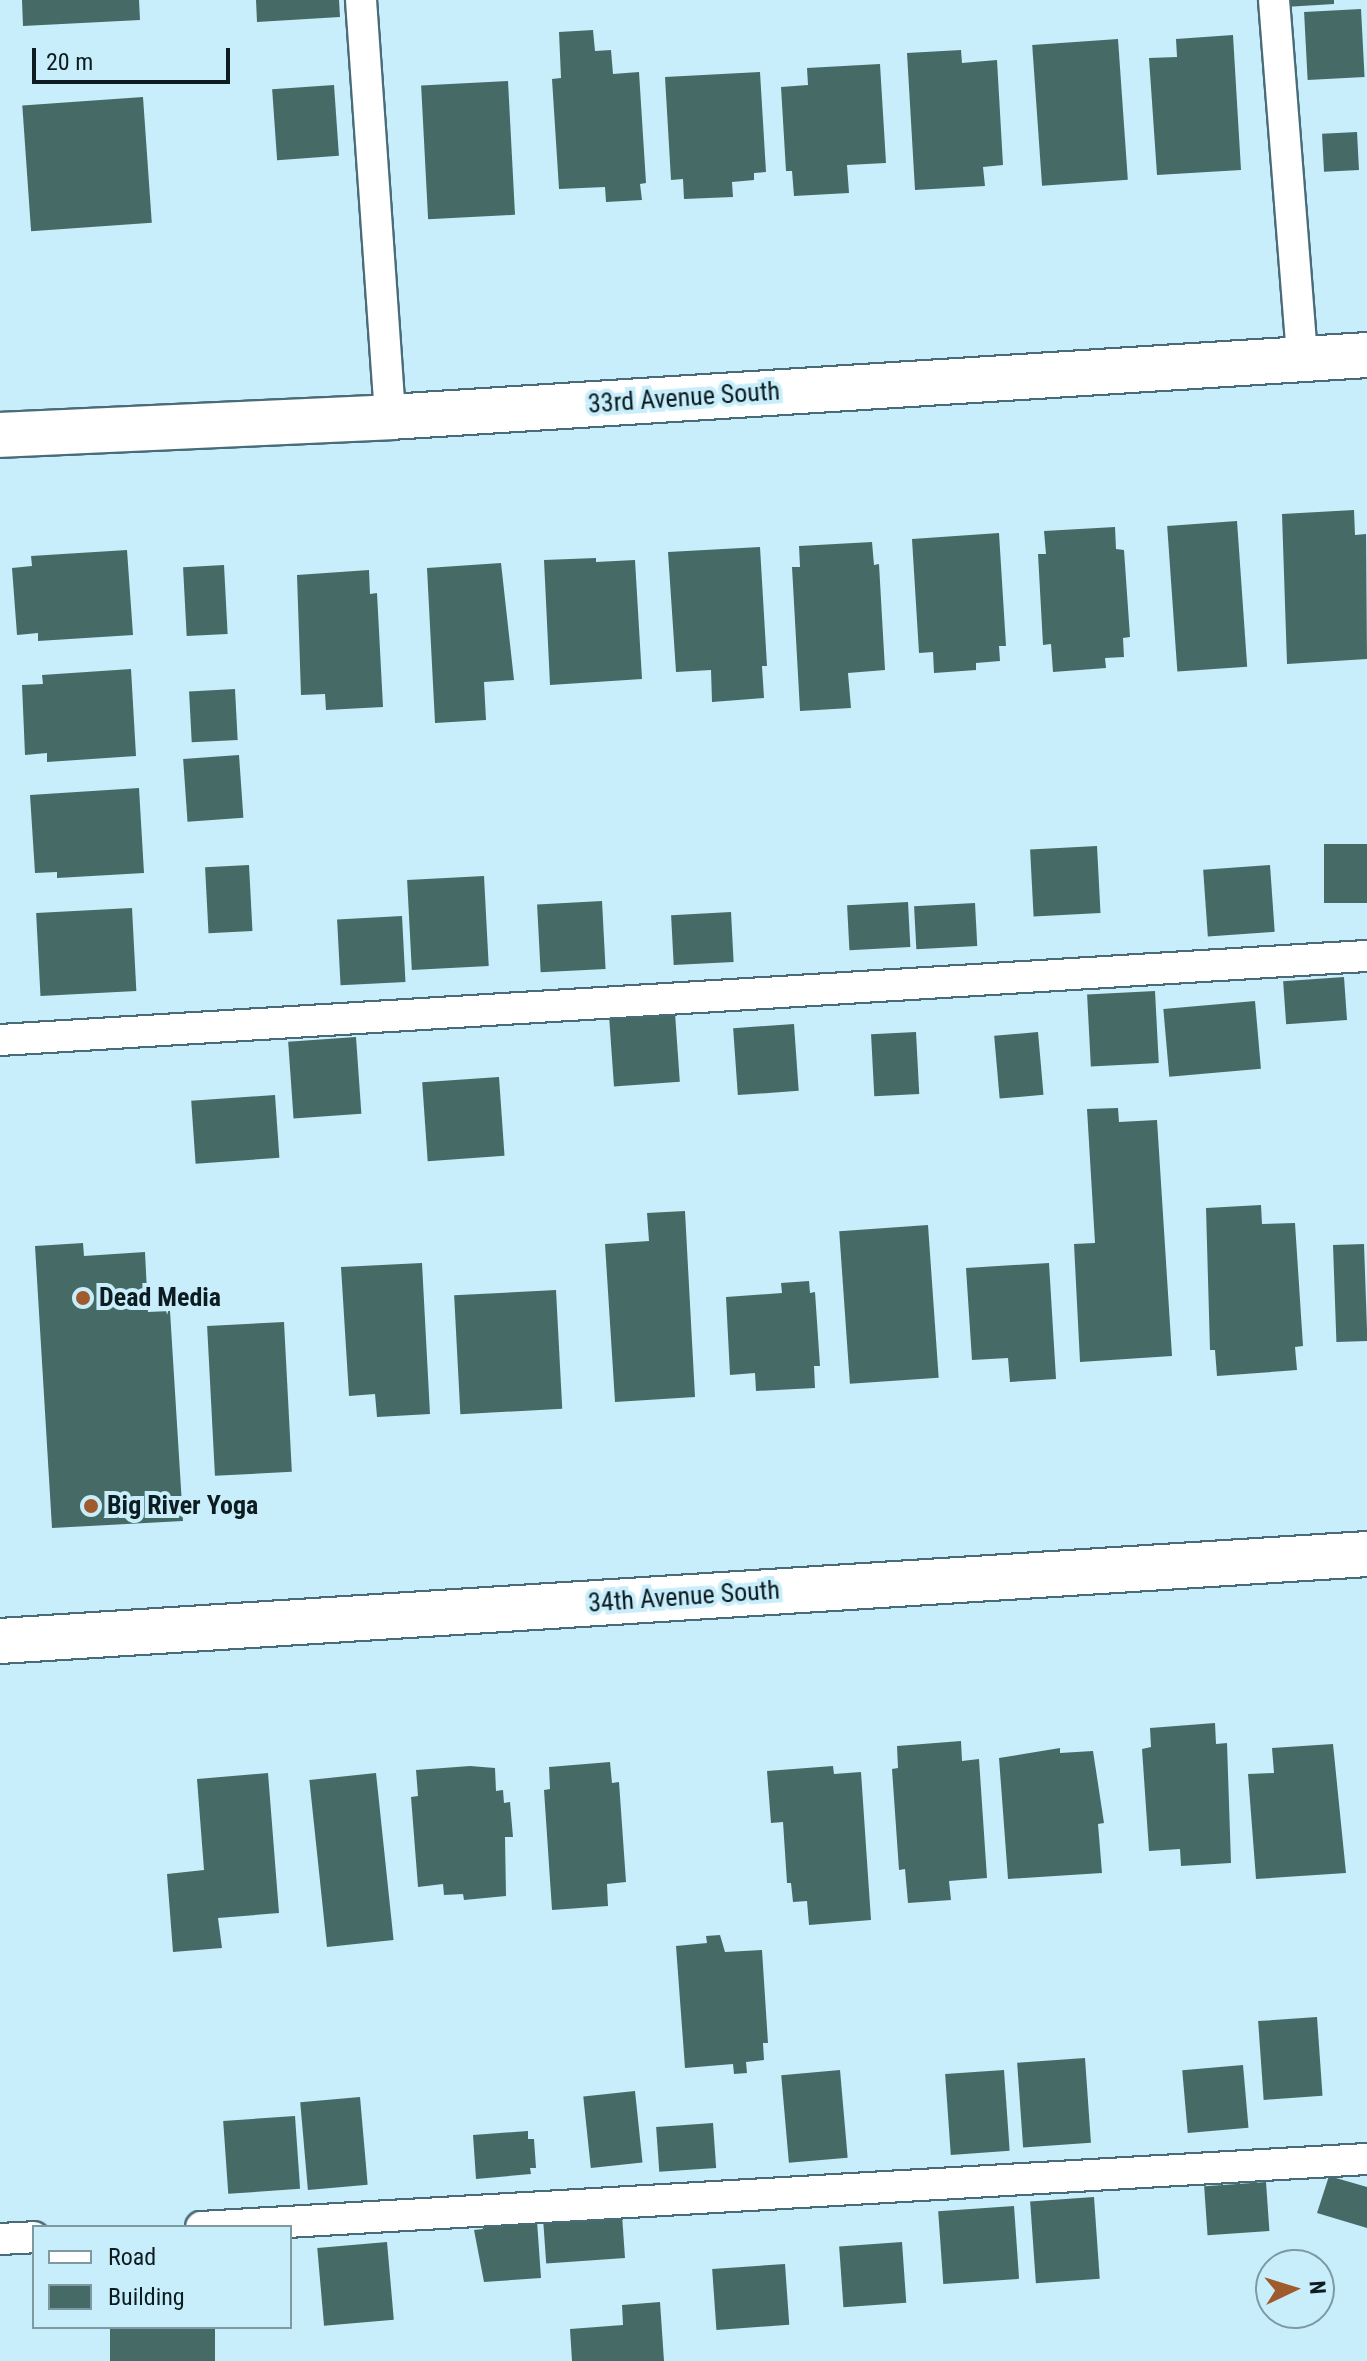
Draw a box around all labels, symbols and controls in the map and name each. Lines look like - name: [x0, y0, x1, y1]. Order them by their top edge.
- scale bar: [36, 32, 234, 82]
- text: 20 m: [46, 48, 93, 76]
- street label: 33rd Avenue South: [587, 376, 781, 420]
- place label: Dead Media: [99, 1282, 221, 1314]
- marker: Dead Media: [74, 1289, 92, 1307]
- place label: Big River Yoga: [107, 1490, 258, 1522]
- marker: Big River Yoga: [82, 1497, 100, 1515]
- street label: 34th Avenue South: [587, 1575, 781, 1619]
- legend: [32, 2225, 292, 2329]
- text: Road: [108, 2243, 156, 2271]
- north arrow: [1255, 2249, 1335, 2329]
- text: N: [1305, 2280, 1330, 2295]
- text: Building: [108, 2283, 185, 2311]

